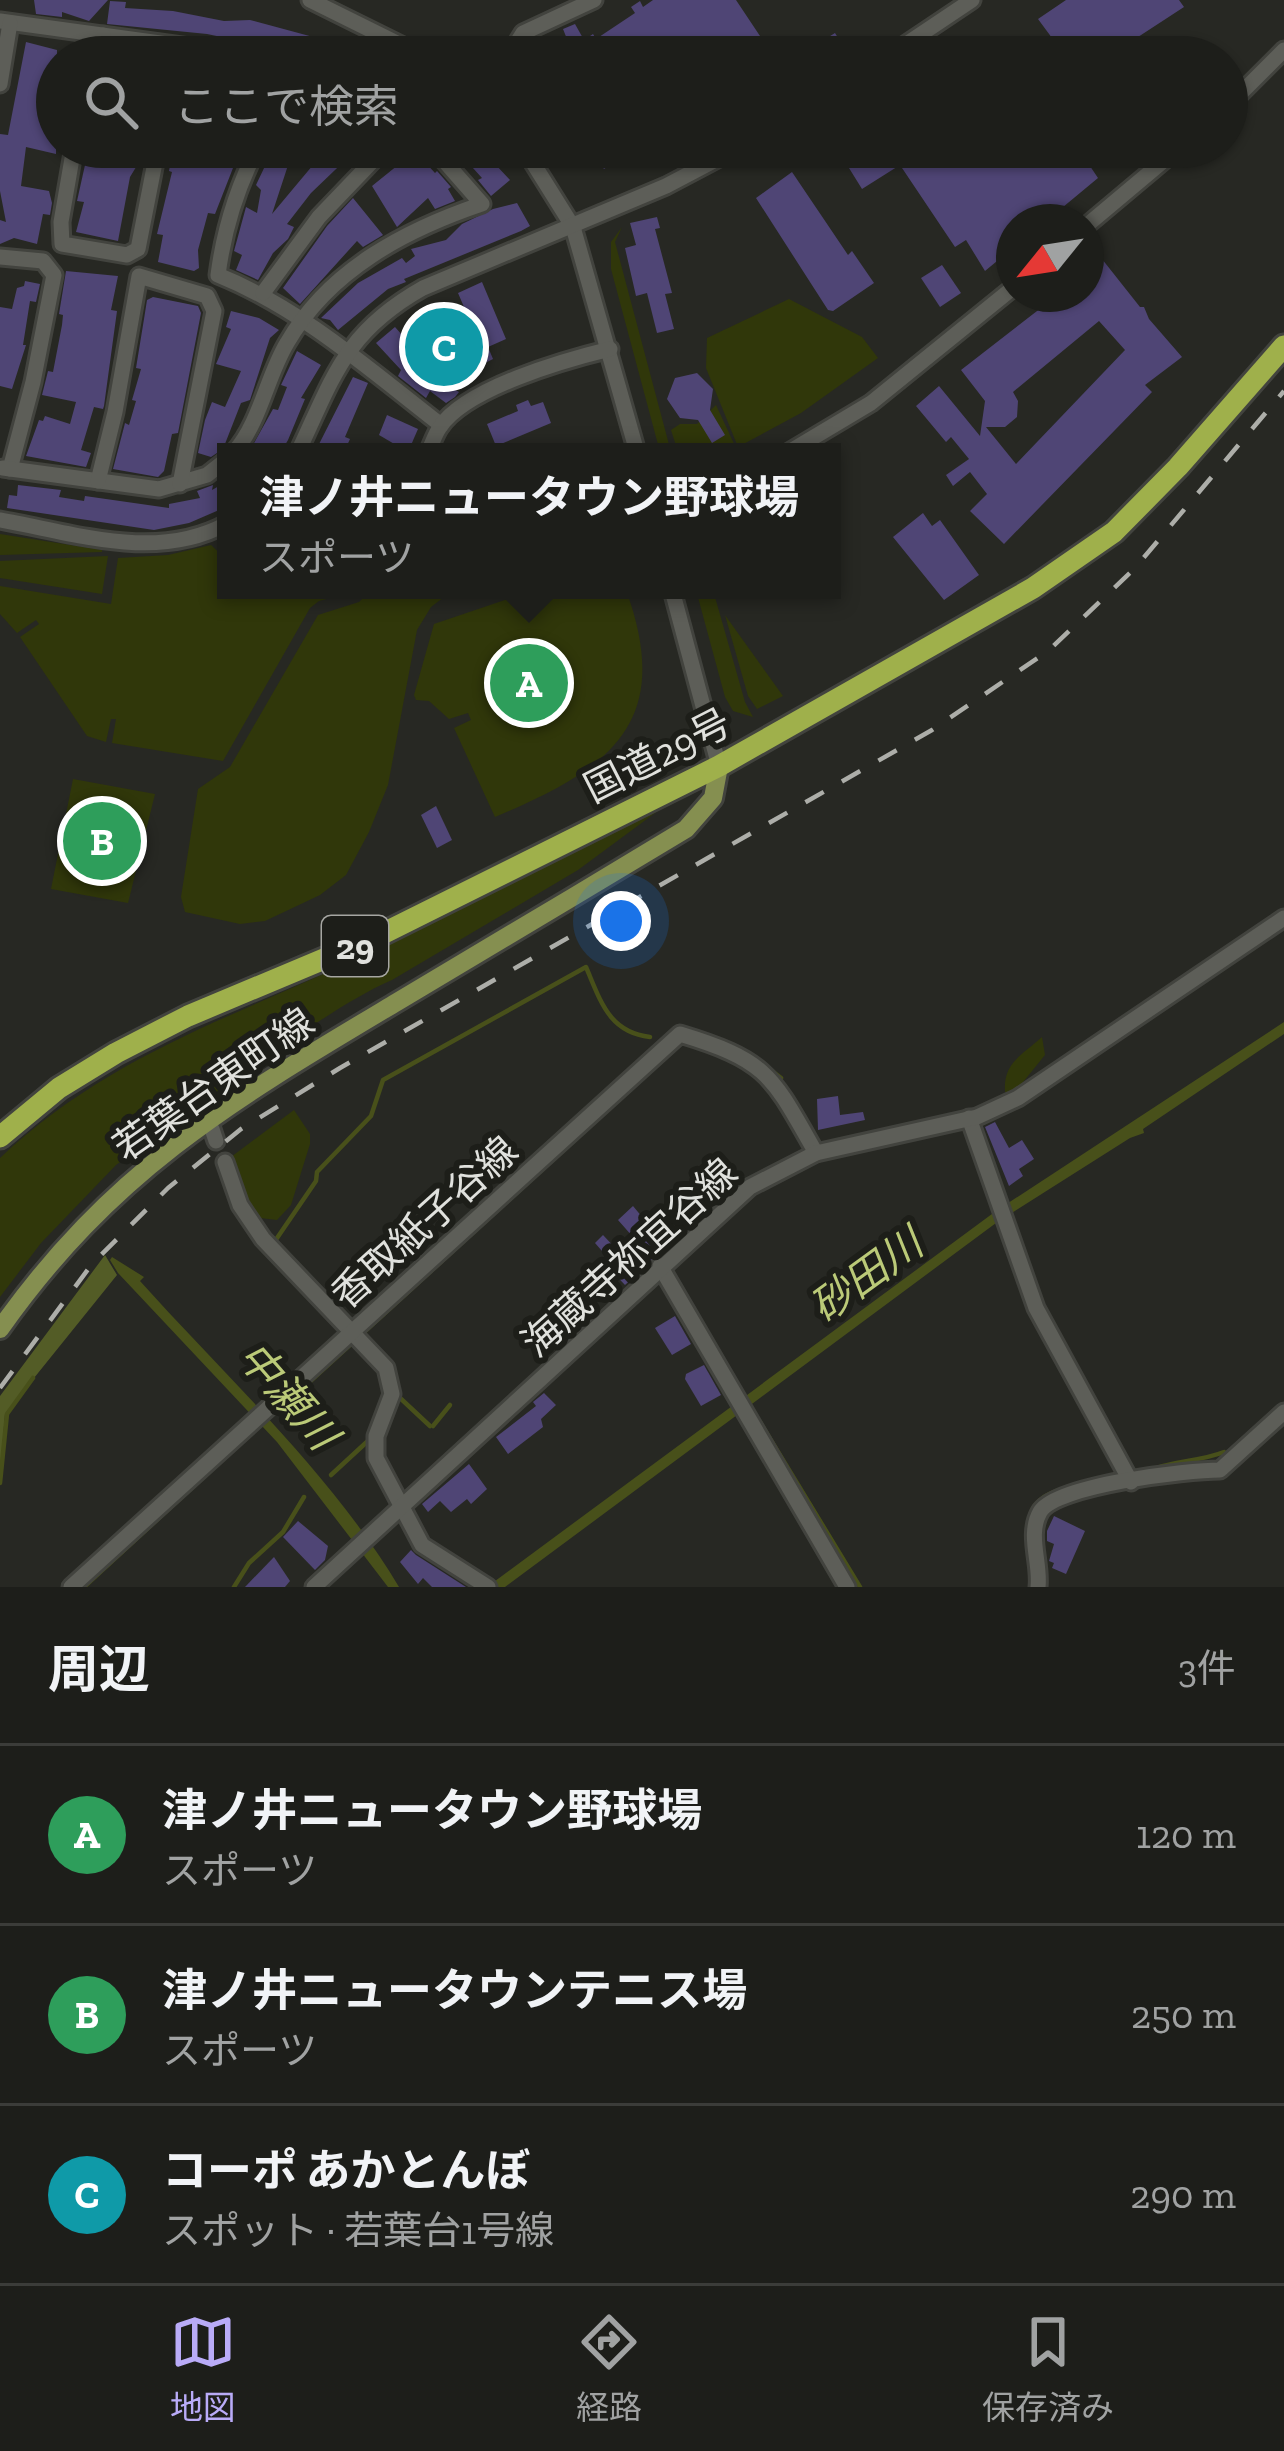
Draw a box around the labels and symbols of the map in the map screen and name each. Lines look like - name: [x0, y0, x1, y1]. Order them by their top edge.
- north arrow: [996, 204, 1104, 312]
- pin: C: [405, 302, 483, 392]
- pin: A: [490, 638, 568, 728]
- street label: 国道29号: [576, 699, 738, 812]
- pin: B: [63, 796, 141, 886]
- your location: [591, 891, 651, 951]
- road number: 29: [322, 916, 388, 976]
- street label: 若葉台東町線: [104, 998, 323, 1171]
- street label: 香取紙子谷線: [322, 1127, 527, 1318]
- street label: 海蔵寺祢宜谷線: [512, 1149, 747, 1366]
- water label: 砂田川: [800, 1215, 935, 1333]
- water label: 中瀬川: [227, 1331, 351, 1463]

